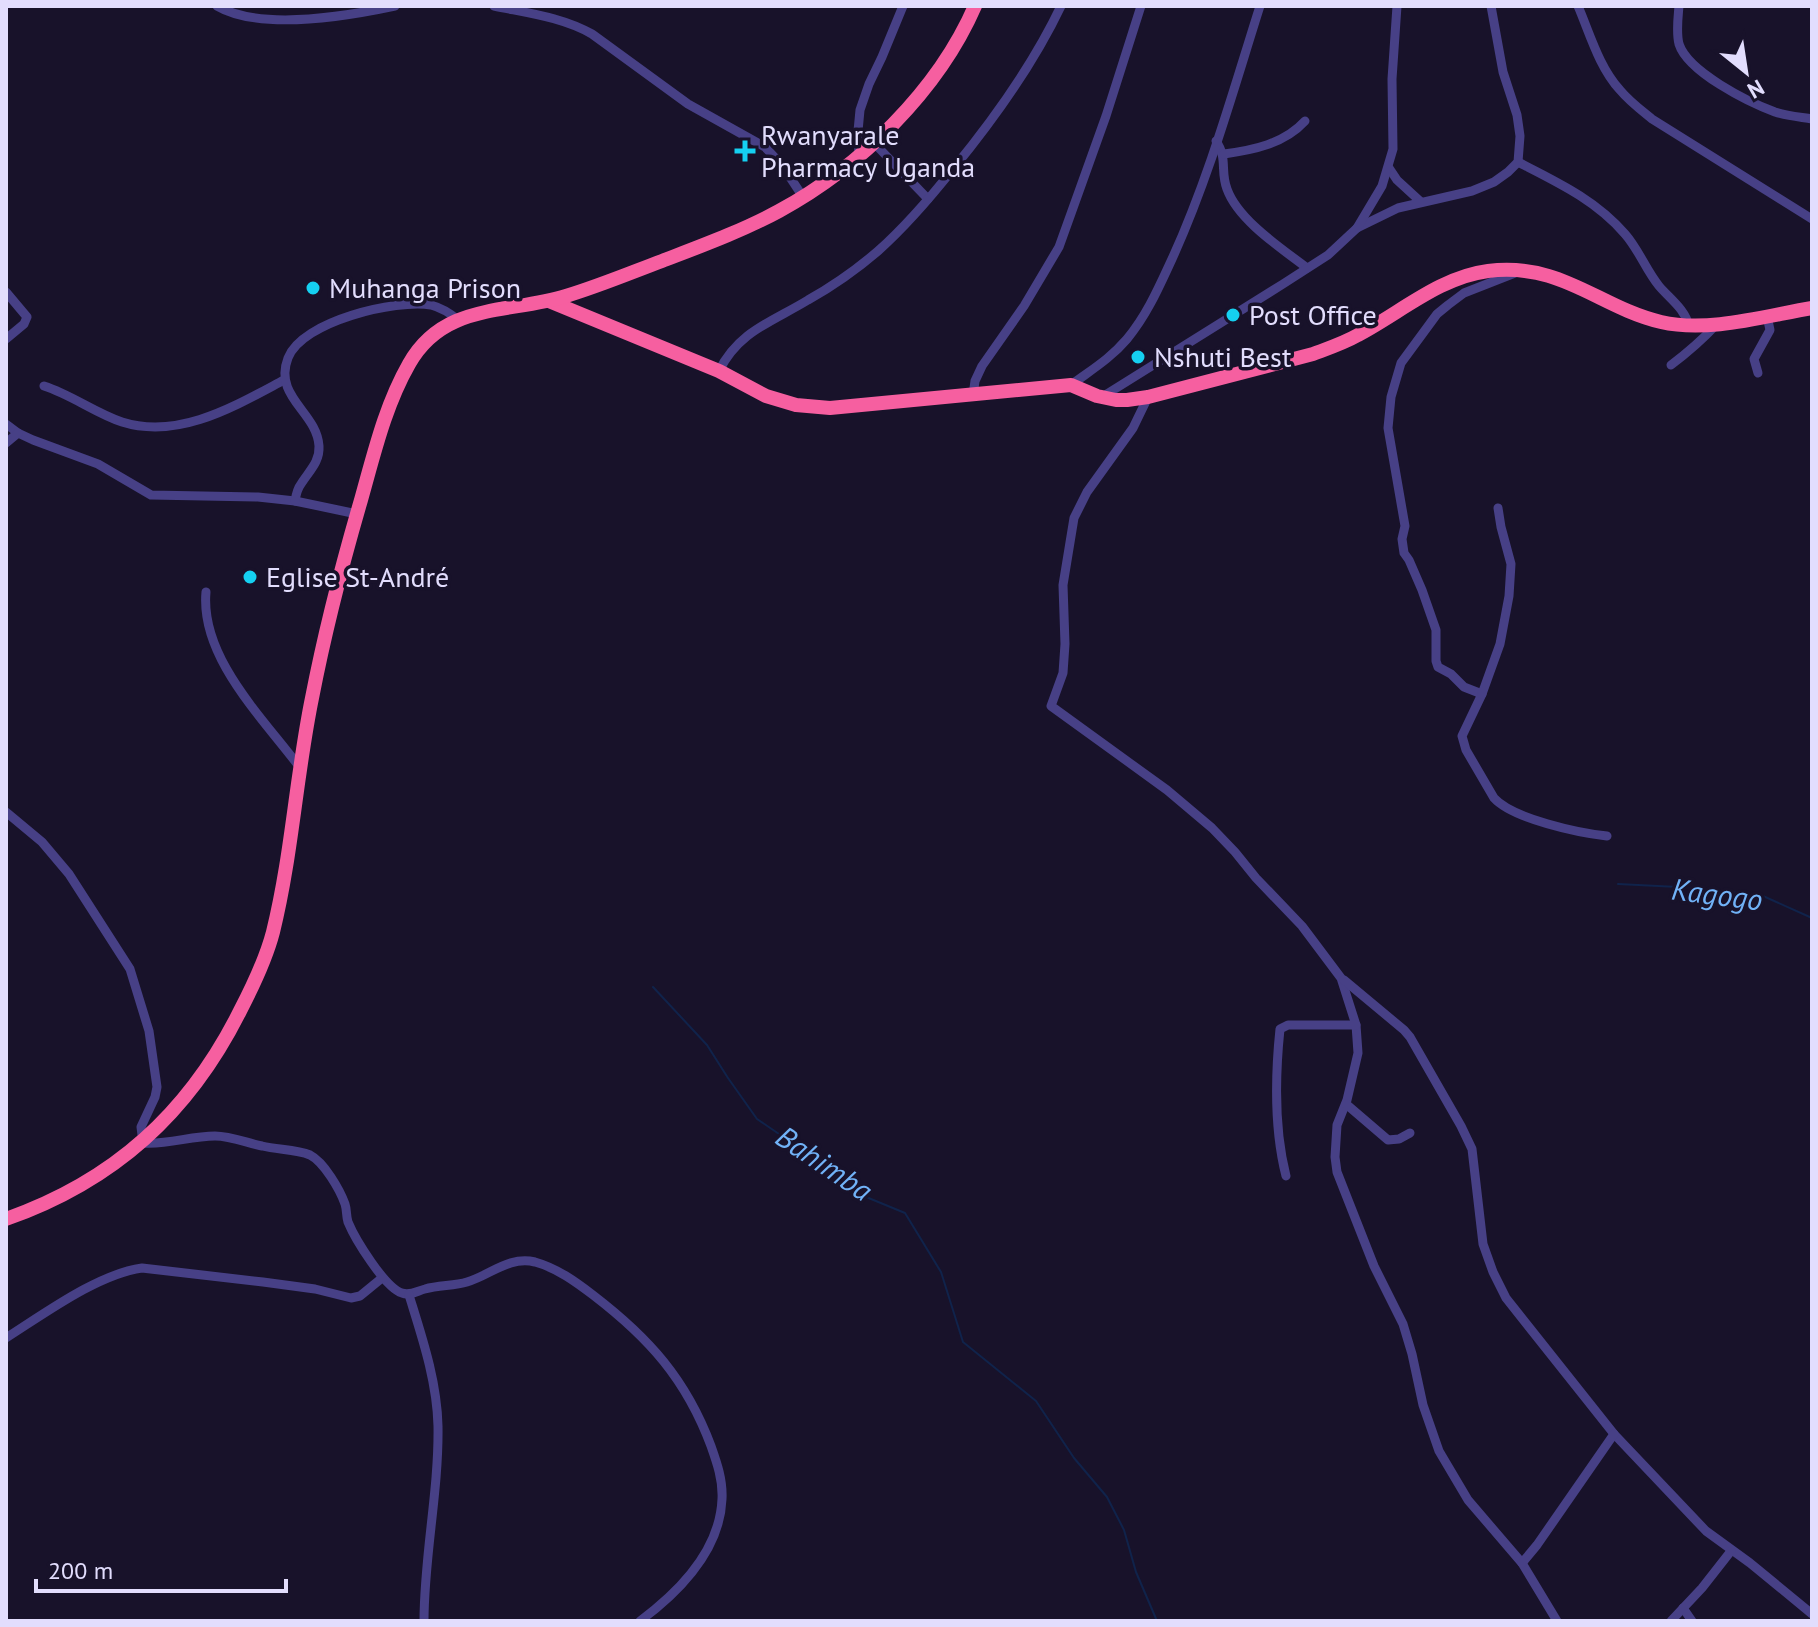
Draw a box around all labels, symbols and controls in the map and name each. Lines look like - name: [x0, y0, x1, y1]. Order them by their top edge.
- north arrow: [1706, 32, 1786, 112]
- text: N: [1743, 74, 1769, 105]
- place label: Rwanyarale Pharmacy Uganda: [761, 116, 975, 185]
- marker: Rwanyarale Pharmacy Uganda: [736, 142, 754, 160]
- place label: Muhanga Prison: [329, 269, 521, 306]
- marker: Muhanga Prison: [304, 279, 322, 297]
- place label: Post Office: [1249, 296, 1377, 333]
- marker: Post Office: [1224, 306, 1242, 324]
- place label: Nshuti Best: [1154, 338, 1292, 375]
- marker: Nshuti Best: [1129, 348, 1147, 366]
- place label: Eglise St-André: [266, 558, 449, 595]
- marker: Eglise St-André: [241, 568, 259, 586]
- water label: Kagogo: [1669, 869, 1765, 918]
- water label: Bahimba: [769, 1116, 881, 1209]
- scale bar: [36, 1543, 286, 1593]
- text: 200 m: [48, 1555, 113, 1586]

